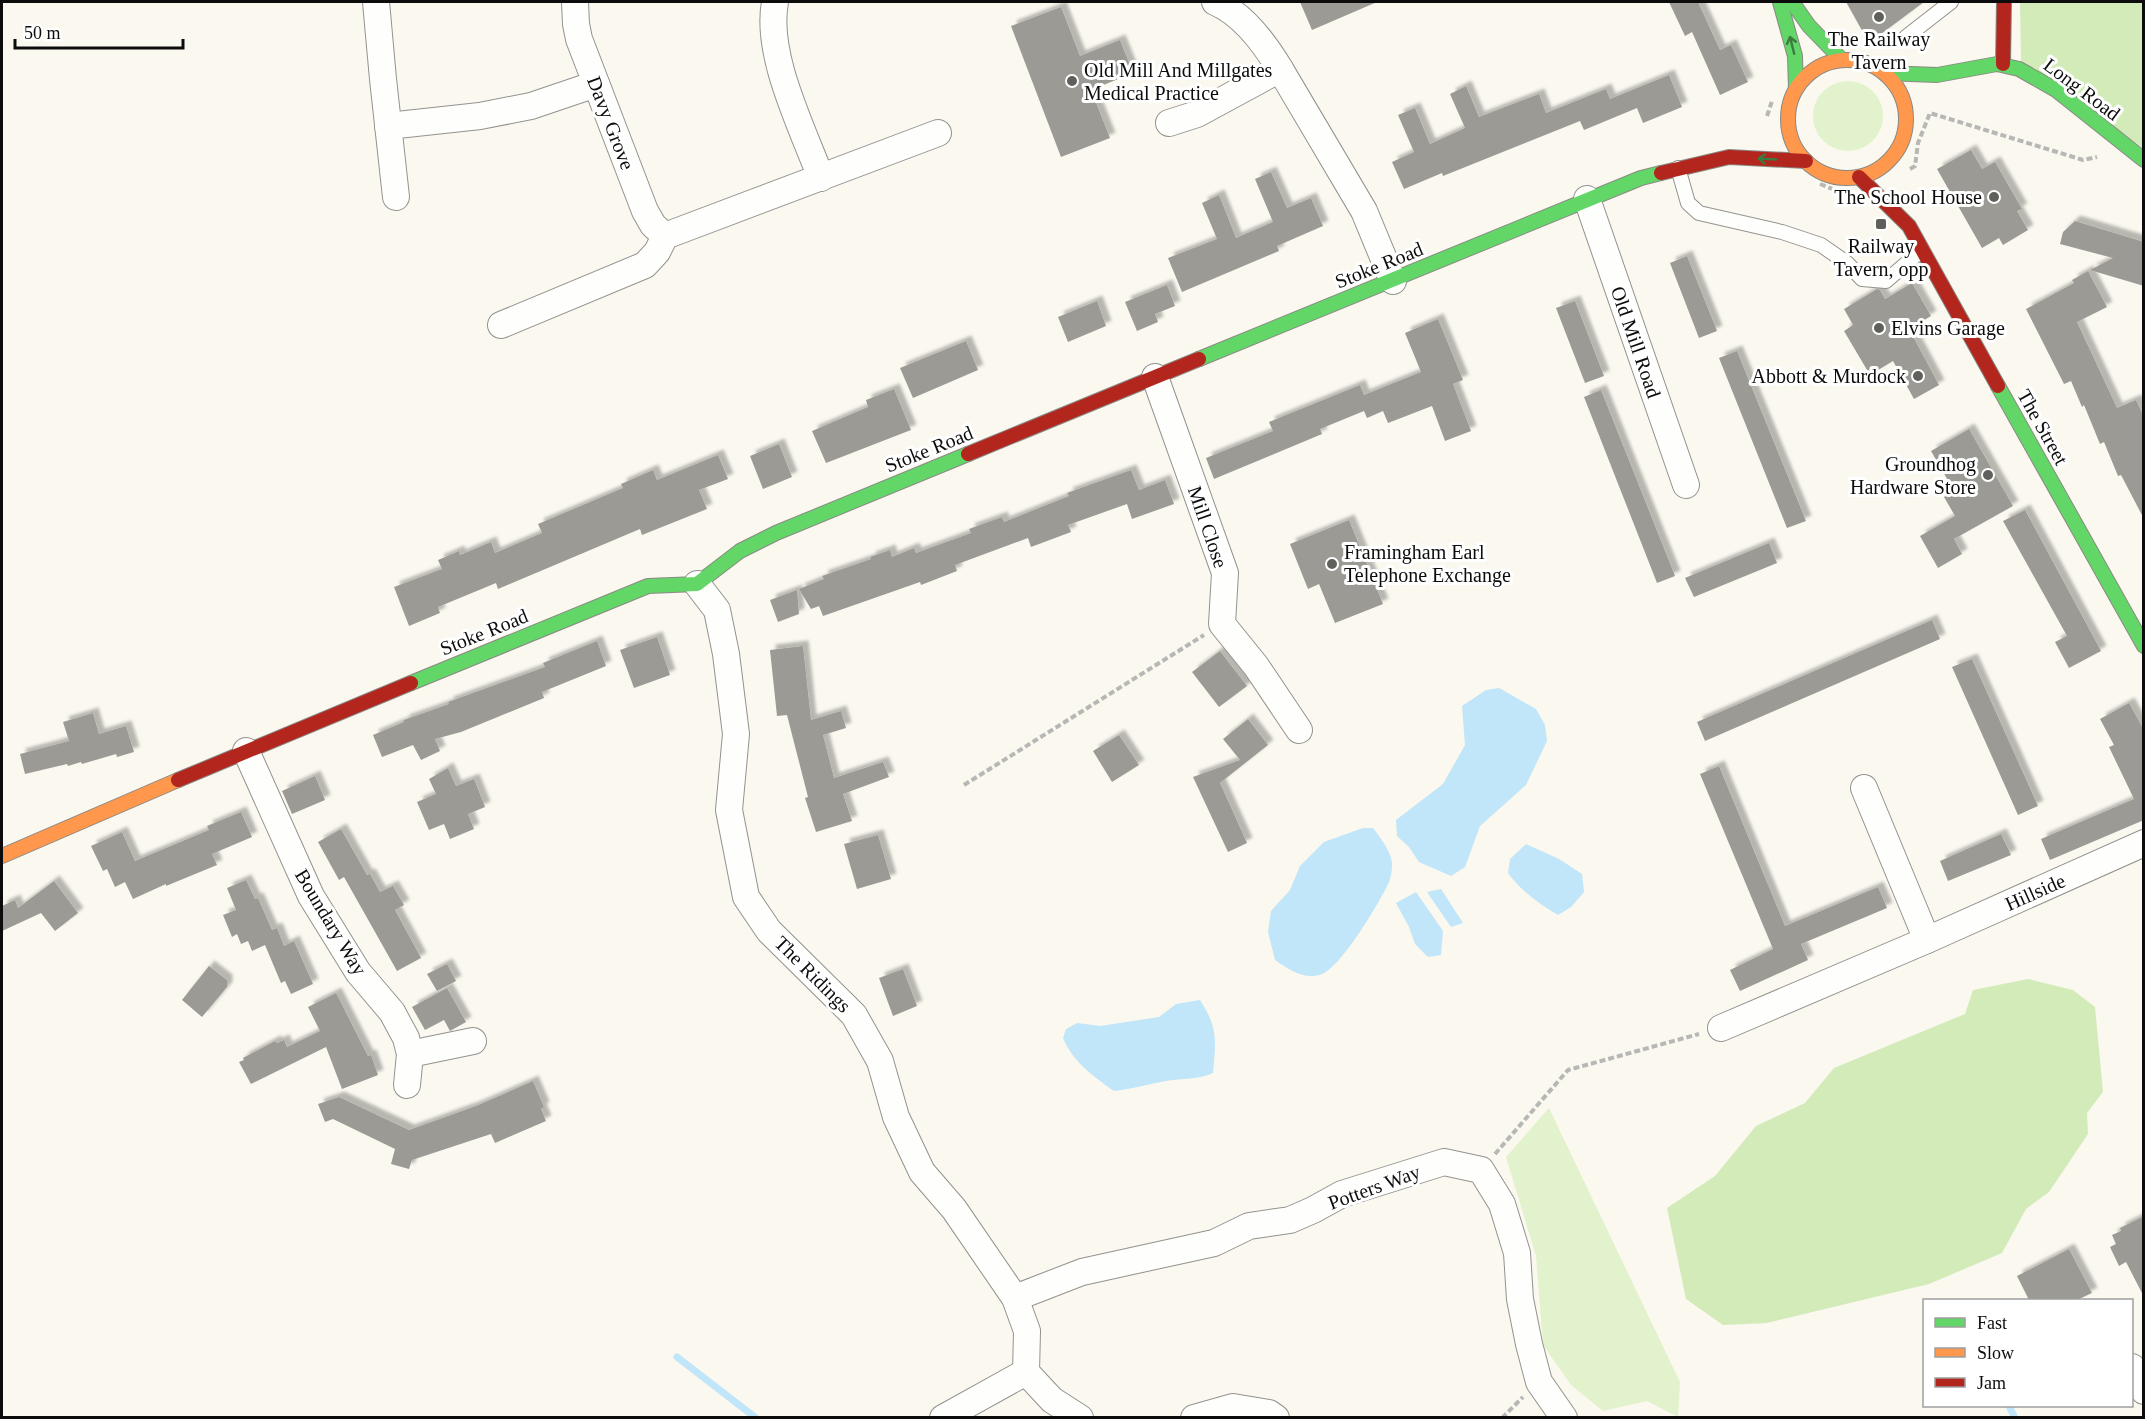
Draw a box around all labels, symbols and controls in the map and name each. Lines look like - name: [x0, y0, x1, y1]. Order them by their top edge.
- marker: The Railway Tavern: [1872, 10, 1886, 24]
- scale bar: [15, 12, 183, 50]
- text: 50 m: [24, 23, 61, 43]
- place label: The Railway Tavern: [1828, 28, 1930, 73]
- one-way arrow: [1786, 35, 1798, 54]
- street label: Long Road: [2039, 53, 2124, 125]
- place label: Old Mill And Millgates Medical Practice: [1084, 59, 1273, 104]
- street label: Davy Grove: [582, 73, 639, 173]
- marker: Old Mill And Millgates Medical Practice: [1065, 74, 1079, 88]
- one-way arrow: [1758, 154, 1778, 165]
- place label: The School House: [1834, 186, 1982, 208]
- marker: The School House: [1987, 190, 2001, 204]
- marker: Railway Tavern, opp: [1874, 217, 1888, 231]
- place label: Railway Tavern, opp: [1833, 235, 1929, 281]
- street label: Stoke Road: [1332, 237, 1426, 293]
- street label: Old Mill Road: [1607, 283, 1665, 401]
- place label: Elvins Garage: [1891, 317, 2005, 340]
- marker: Elvins Garage: [1872, 321, 1886, 335]
- place label: Abbott & Murdock: [1752, 365, 1906, 387]
- marker: Abbott & Murdock: [1911, 369, 1925, 383]
- street label: The Street: [2013, 385, 2073, 469]
- street label: Stoke Road: [882, 421, 976, 477]
- place label: Groundhog Hardware Store: [1850, 453, 1976, 498]
- marker: Groundhog Hardware Store: [1981, 468, 1995, 482]
- street label: Mill Close: [1184, 483, 1232, 571]
- place label: Framingham Earl Telephone Exchange: [1344, 541, 1511, 587]
- marker: Framingham Earl Telephone Exchange: [1325, 557, 1339, 571]
- street label: Stoke Road: [437, 604, 531, 660]
- street label: Boundary Way: [290, 865, 371, 979]
- street label: Hillside: [2002, 869, 2069, 915]
- street label: The Ridings: [770, 931, 856, 1017]
- street label: Potters Way: [1325, 1160, 1423, 1215]
- legend: [1923, 1299, 2133, 1407]
- text: Fast: [1977, 1313, 2007, 1333]
- text: Slow: [1977, 1343, 2014, 1363]
- text: Jam: [1977, 1373, 2006, 1393]

